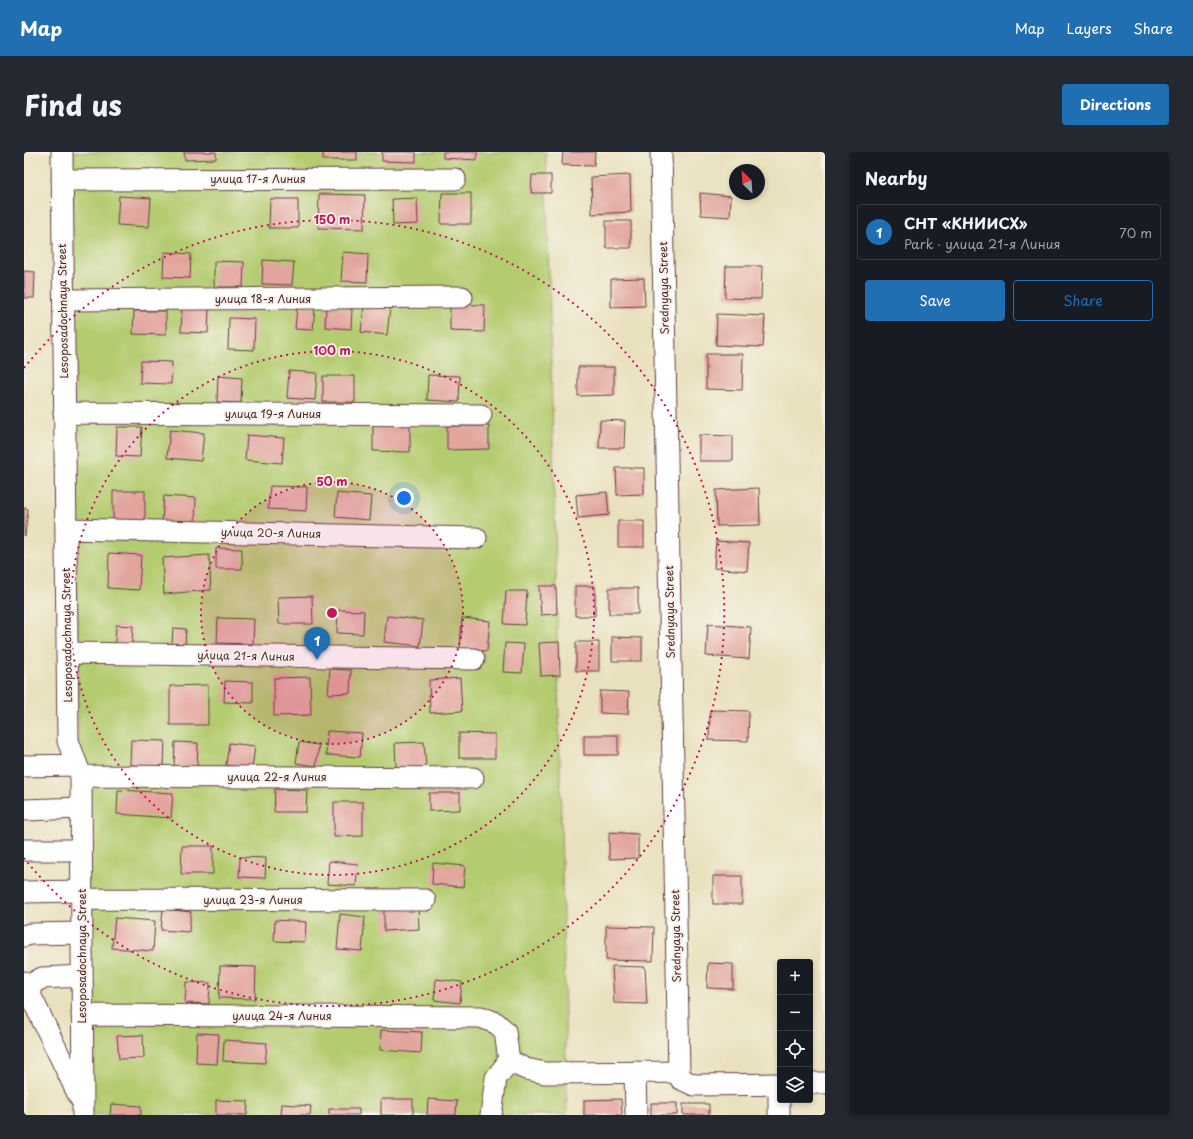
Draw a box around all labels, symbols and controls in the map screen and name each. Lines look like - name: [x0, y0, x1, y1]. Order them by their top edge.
- text: Map: [20, 14, 62, 42]
- text: Map: [1015, 18, 1045, 39]
- text: Layers: [1067, 18, 1112, 39]
- text: Share: [1134, 18, 1173, 39]
- text: Find us: [24, 83, 122, 126]
- button: Directions: [1062, 84, 1169, 125]
- north arrow: [729, 164, 765, 200]
- text: Nearby: [865, 165, 927, 191]
- street label: улица 17-я Линия: [210, 170, 306, 187]
- text: 150 m: [314, 210, 350, 228]
- text: СНТ «КНИИСХ»: [904, 211, 1028, 234]
- text: 1: [876, 223, 882, 242]
- text: 70 m: [1119, 223, 1152, 242]
- text: Park · улица 21-я Линия: [904, 234, 1060, 253]
- street label: Srednyaya Street: [654, 241, 673, 335]
- street label: Lesoposadochnaya Street: [53, 243, 72, 379]
- button: Save: [865, 280, 1005, 321]
- button: Share: [1013, 280, 1153, 321]
- street label: улица 18-я Линия: [215, 290, 311, 307]
- text: 100 m: [313, 341, 351, 359]
- street label: улица 19-я Линия: [225, 405, 321, 422]
- text: 50 m: [316, 472, 348, 490]
- your location: [394, 488, 414, 508]
- street label: улица 20-я Линия: [221, 523, 321, 542]
- street label: Srednyaya Street: [660, 565, 679, 659]
- street label: Lesoposadochnaya Street: [57, 567, 76, 703]
- centre of rings: [325, 606, 339, 620]
- pin: 1: [304, 627, 330, 660]
- street label: улица 21-я Линия: [197, 646, 295, 665]
- street label: улица 22-я Линия: [227, 768, 327, 785]
- street label: Lesoposadochnaya Street: [73, 888, 90, 1023]
- street label: Srednyaya Street: [666, 889, 685, 983]
- street label: улица 23-я Линия: [203, 891, 303, 908]
- map controls: [777, 959, 813, 1103]
- button: +: [777, 959, 813, 995]
- button: −: [777, 995, 813, 1031]
- street label: улица 24-я Линия: [232, 1007, 332, 1024]
- button: locate: [777, 1031, 813, 1067]
- button: layers: [777, 1067, 813, 1103]

